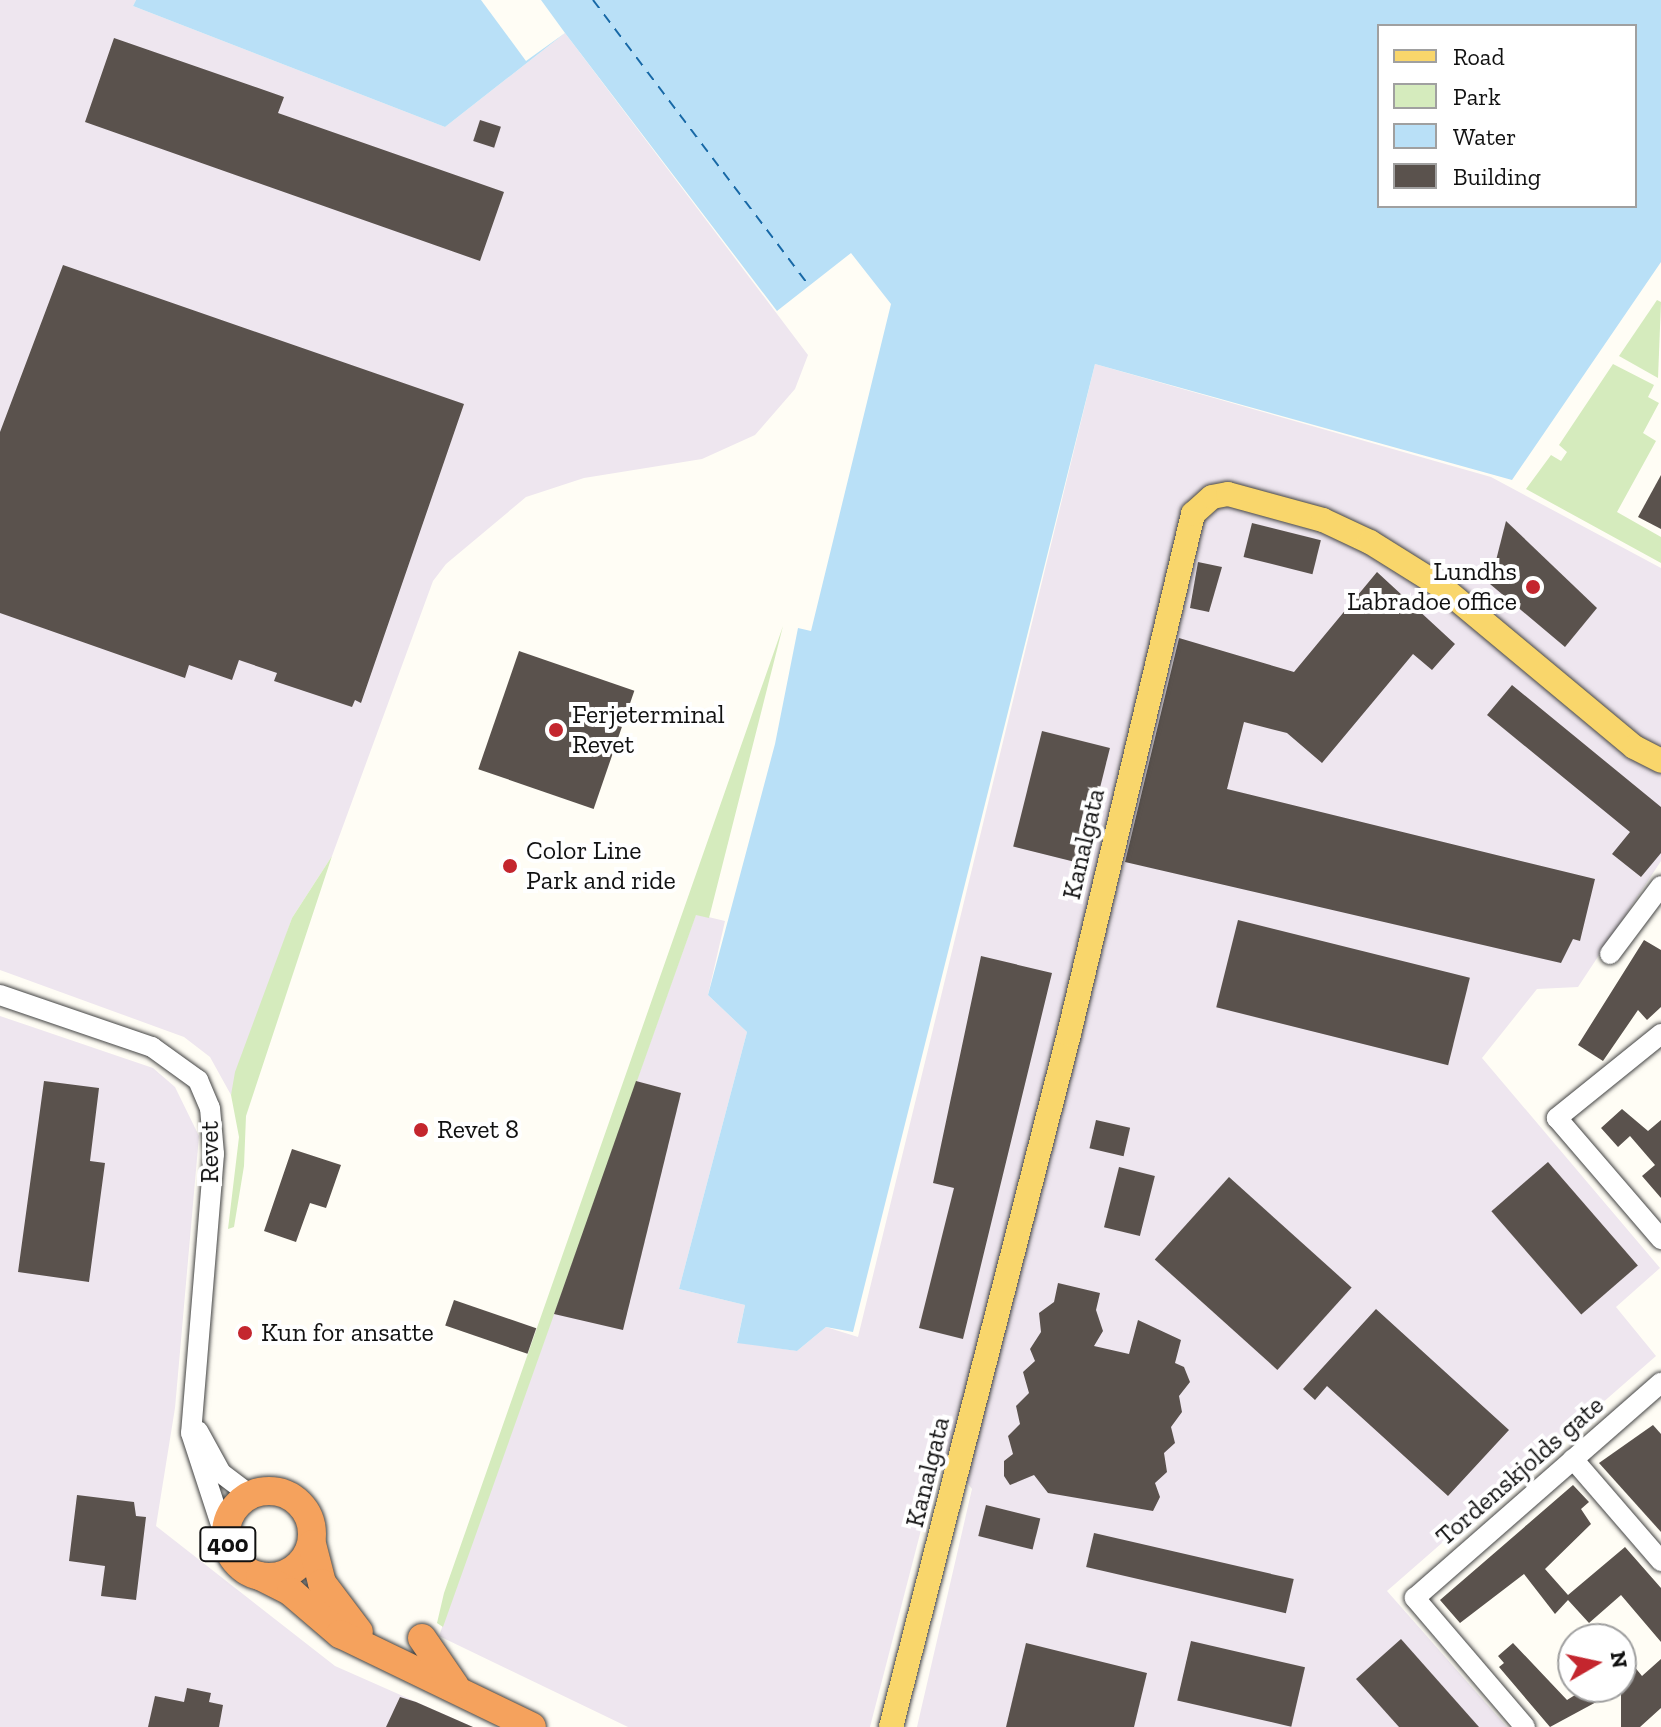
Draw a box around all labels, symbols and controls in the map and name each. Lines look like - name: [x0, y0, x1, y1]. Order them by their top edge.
- legend: [1377, 24, 1637, 208]
- text: Road: [1453, 42, 1505, 71]
- text: Park: [1453, 82, 1501, 111]
- text: Water: [1453, 122, 1516, 151]
- text: Building: [1453, 162, 1541, 191]
- place label: Lundhs Labradoe office: [1347, 556, 1517, 618]
- marker: Lundhs Labradoe office: [1524, 578, 1542, 596]
- place label: Ferjeterminal Revet: [572, 699, 725, 760]
- marker: Ferjeterminal Revet: [547, 721, 565, 739]
- street label: Kanalgata: [1056, 786, 1112, 902]
- place label: Color Line Park and ride: [526, 835, 676, 896]
- marker: Color Line Park and ride: [501, 857, 519, 875]
- place label: Revet 8: [437, 1114, 519, 1146]
- street label: Revet: [194, 1121, 226, 1183]
- marker: Revet 8: [412, 1121, 430, 1139]
- place label: Kun for ansatte: [261, 1317, 434, 1349]
- marker: Kun for ansatte: [236, 1324, 254, 1342]
- street label: Tordenskjolds gate: [1430, 1390, 1610, 1552]
- street label: Kanalgata: [899, 1414, 957, 1530]
- road number: 400: [198, 1524, 258, 1564]
- north arrow: [1557, 1623, 1637, 1703]
- text: N: [1605, 1649, 1634, 1670]

